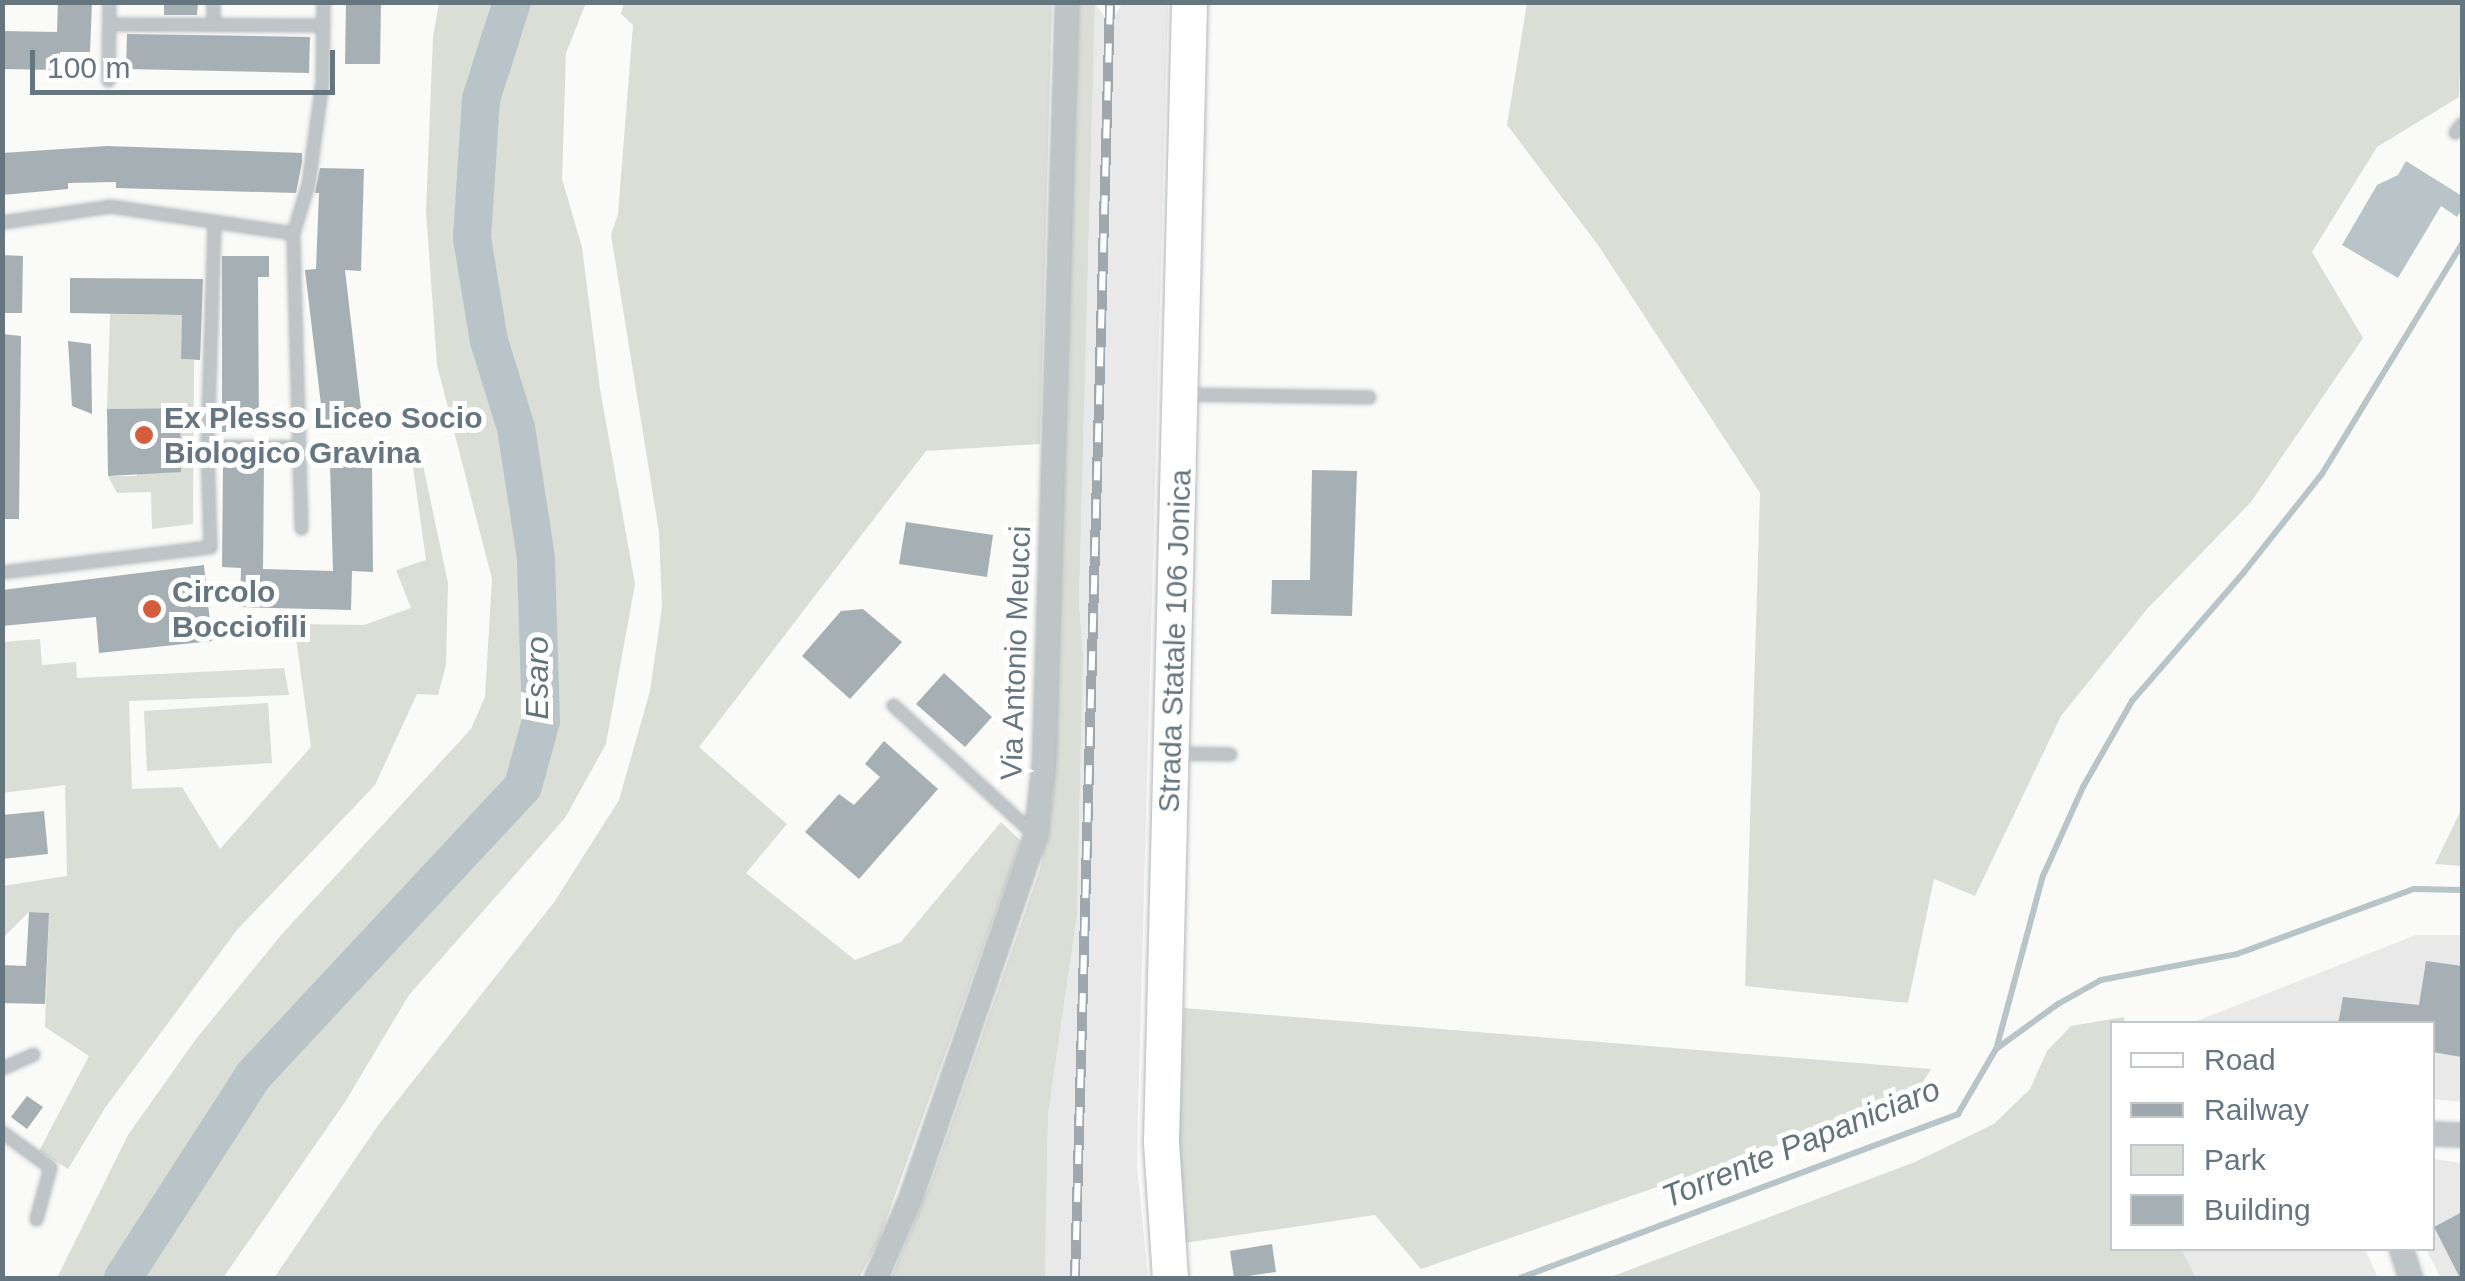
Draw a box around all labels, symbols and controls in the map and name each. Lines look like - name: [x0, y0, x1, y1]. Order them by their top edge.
- scale bar: [35, 30, 340, 92]
- text: 100 m: [47, 51, 130, 84]
- place label: Ex Plesso Liceo Socio Biologico Gravina: [164, 400, 482, 470]
- marker: Ex Plesso Liceo Socio Biologico Gravina: [133, 424, 155, 446]
- street label: Strada Statale 106 Jonica: [1151, 469, 1199, 813]
- street label: Via Antonio Meucci: [994, 524, 1038, 782]
- place label: Circolo Bocciofili: [172, 574, 307, 644]
- marker: Circolo Bocciofili: [141, 598, 163, 620]
- water label: Esaro: [518, 636, 556, 720]
- legend: [2110, 1021, 2435, 1251]
- text: Road: [2204, 1043, 2276, 1076]
- water label: Torrente Papaniciaro: [1657, 1070, 1945, 1216]
- text: Railway: [2204, 1093, 2309, 1126]
- text: Park: [2204, 1143, 2266, 1176]
- text: Building: [2204, 1193, 2311, 1226]

